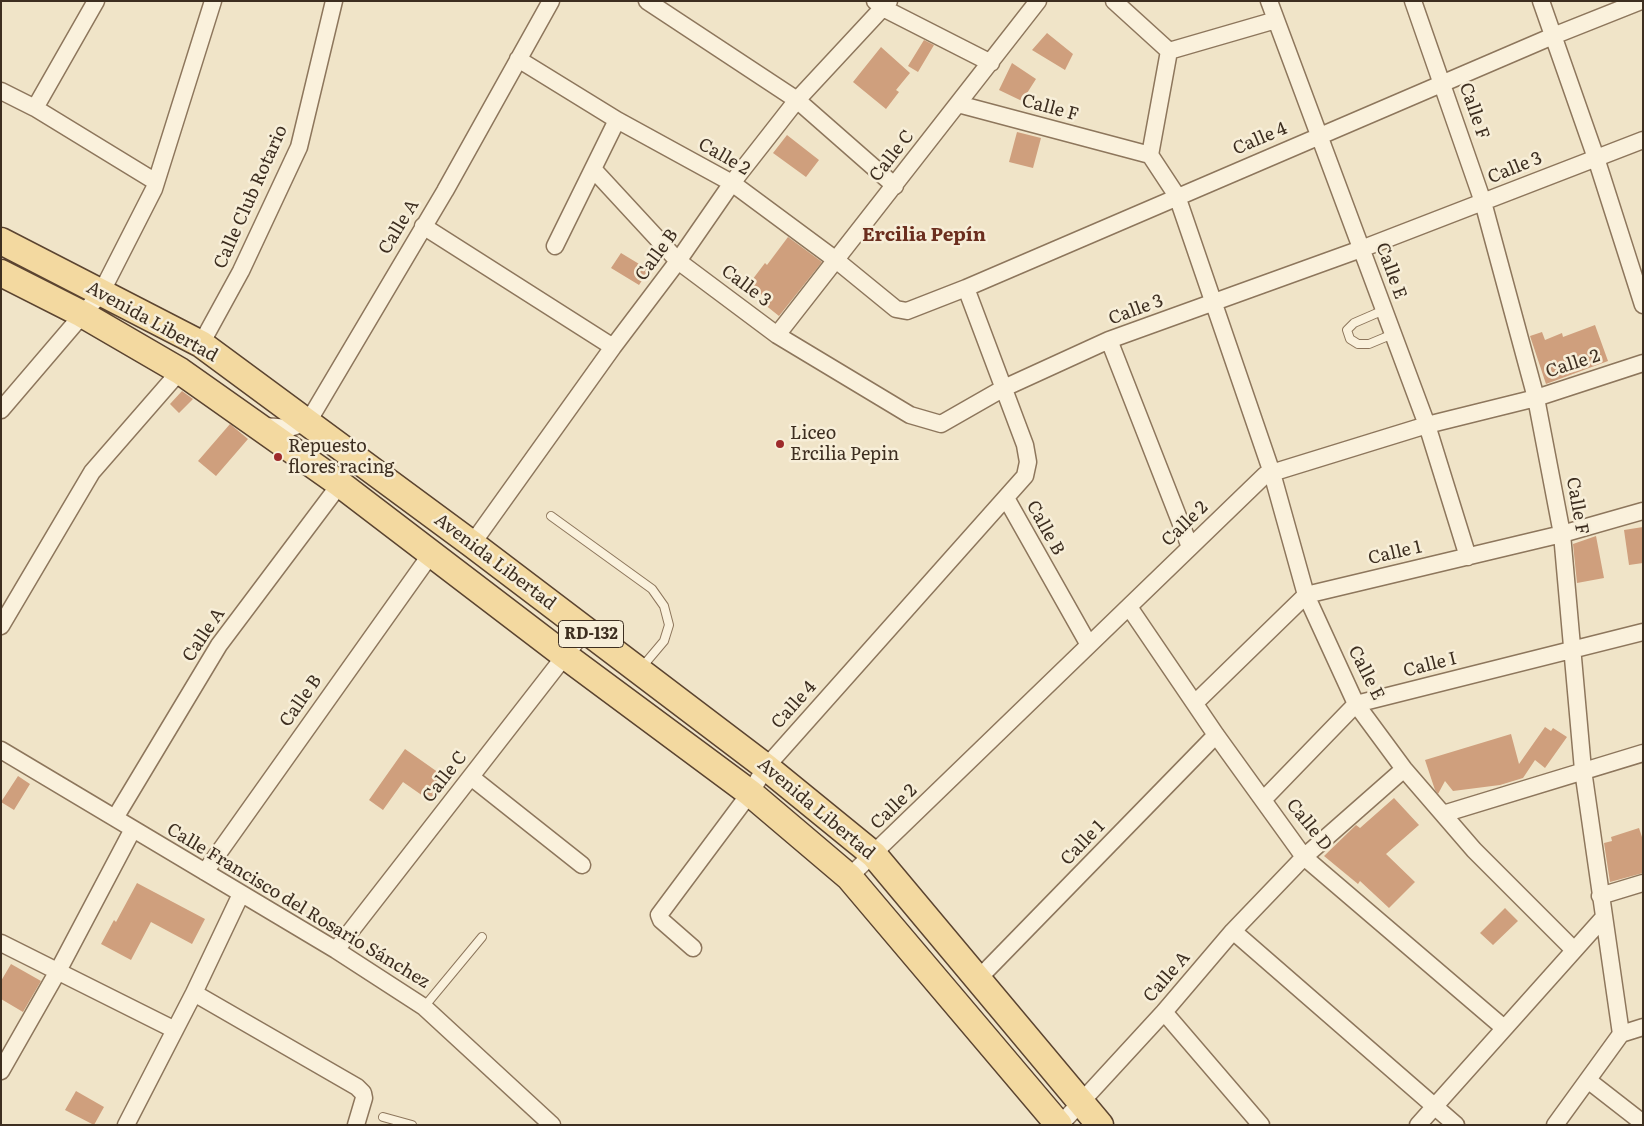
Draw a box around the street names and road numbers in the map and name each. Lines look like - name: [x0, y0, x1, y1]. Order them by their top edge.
- street label: Calle F: [1454, 80, 1494, 142]
- street label: Calle F: [1019, 90, 1081, 126]
- street label: Calle 4: [1230, 118, 1290, 160]
- street label: Calle Club Rotario: [210, 122, 292, 272]
- street label: Calle C: [865, 126, 919, 186]
- street label: Calle 2: [694, 134, 754, 180]
- street label: Calle 3: [1485, 147, 1545, 189]
- street label: Calle A: [374, 196, 424, 258]
- street label: Calle B: [631, 225, 683, 285]
- street label: Calle E: [1371, 240, 1411, 302]
- street label: Calle 3: [717, 260, 775, 312]
- street label: Avenida Libertad: [83, 277, 221, 367]
- street label: Calle 3: [1106, 290, 1166, 330]
- street label: Calle 2: [1543, 345, 1603, 383]
- street label: Calle F: [1561, 476, 1593, 536]
- street label: Calle B: [1021, 497, 1069, 559]
- street label: Calle 2: [1157, 497, 1213, 551]
- street label: Avenida Libertad: [430, 509, 560, 615]
- street label: Calle 1: [1366, 536, 1424, 570]
- street label: Calle A: [178, 604, 230, 666]
- road number: RD-132: [558, 620, 624, 648]
- street label: Calle E: [1343, 642, 1389, 704]
- street label: Calle I: [1401, 648, 1459, 682]
- street label: Calle B: [275, 671, 327, 731]
- street label: Calle 4: [767, 677, 821, 733]
- street label: Calle C: [418, 747, 472, 807]
- street label: Avenida Libertad: [753, 754, 879, 864]
- street label: Calle 2: [866, 780, 922, 834]
- street label: Calle D: [1282, 795, 1336, 855]
- street label: Calle 1: [1056, 816, 1110, 870]
- street label: Calle Francisco del Rosario Sánchez: [163, 819, 433, 993]
- street label: Calle A: [1139, 947, 1195, 1007]

